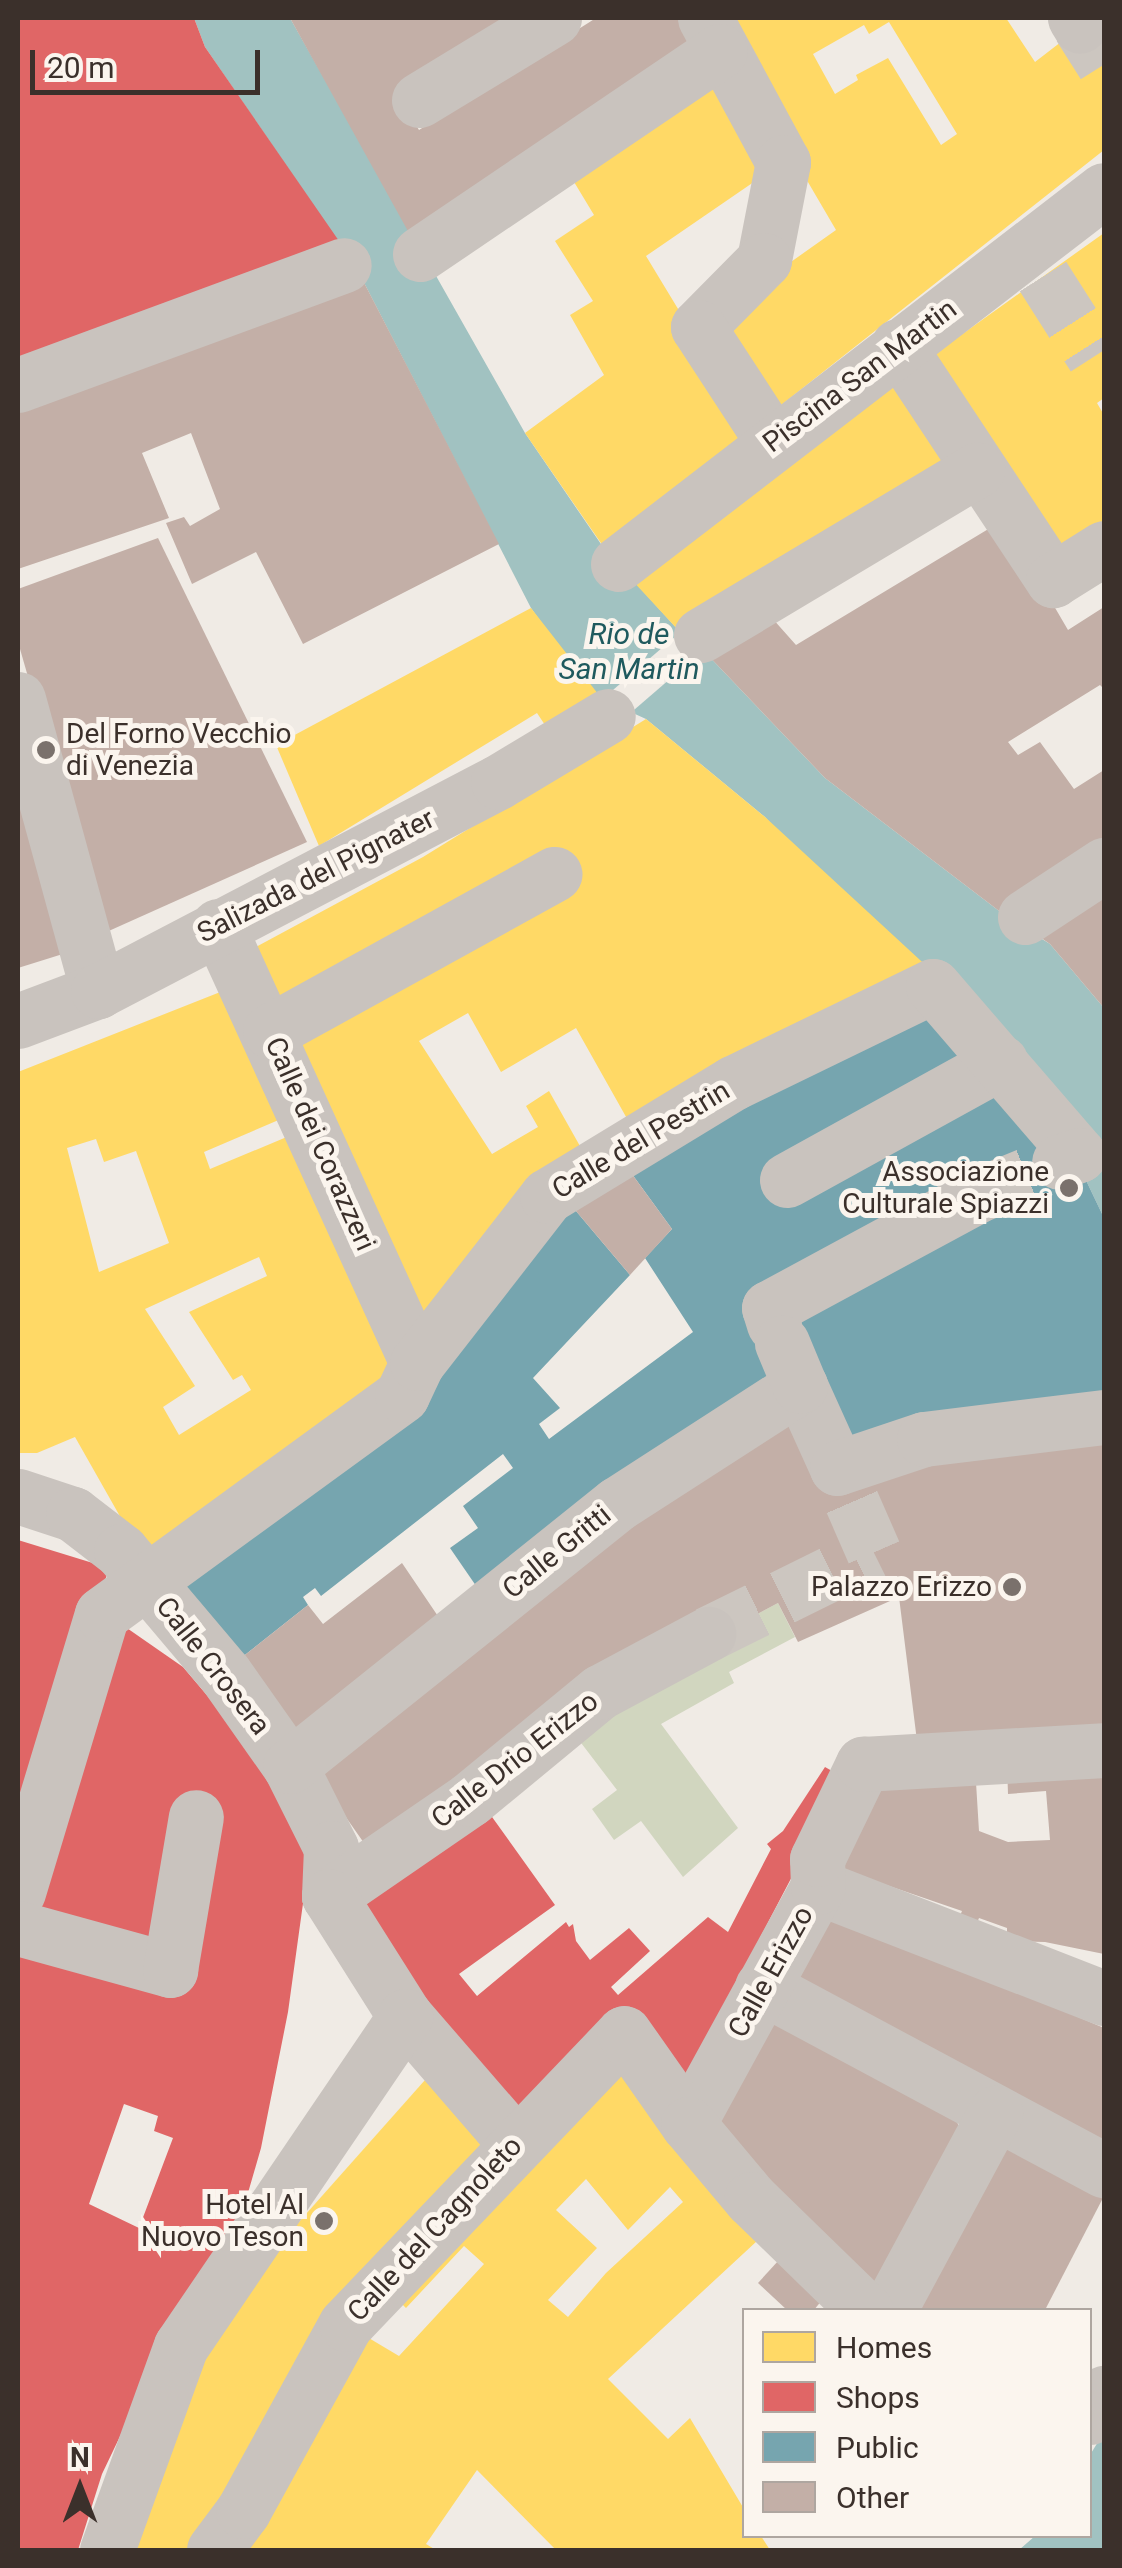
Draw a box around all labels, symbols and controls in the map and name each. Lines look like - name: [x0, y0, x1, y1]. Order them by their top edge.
- scale bar: [35, 30, 265, 92]
- text: 20 m: [47, 50, 114, 85]
- street label: Piscina San Martin: [757, 292, 963, 460]
- water label: Rio de San Martin: [558, 616, 700, 686]
- place label: Del Forno Vecchio di Venezia: [66, 717, 292, 783]
- marker: Del Forno Vecchio di Venezia: [35, 739, 57, 761]
- street label: Salizada del Pignater: [192, 802, 440, 950]
- street label: Calle dei Corazzeri: [258, 1032, 382, 1256]
- street label: Calle del Pestrin: [546, 1074, 736, 1206]
- place label: Associazione Culturale Spiazzi: [842, 1155, 1049, 1221]
- marker: Associazione Culturale Spiazzi: [1058, 1177, 1080, 1199]
- street label: Calle Gritti: [496, 1498, 618, 1606]
- place label: Palazzo Erizzo: [811, 1570, 992, 1604]
- marker: Palazzo Erizzo: [1001, 1576, 1023, 1598]
- street label: Calle Crosera: [149, 1590, 277, 1742]
- street label: Calle Drio Erizzo: [425, 1685, 605, 1835]
- street label: Calle Erizzo: [721, 1901, 821, 2043]
- street label: Calle del Cagnoleto: [341, 2130, 529, 2328]
- place label: Hotel Al Nuovo Teson: [140, 2188, 304, 2254]
- marker: Hotel Al Nuovo Teson: [313, 2210, 335, 2232]
- legend: [742, 2308, 1092, 2538]
- text: Homes: [836, 2330, 932, 2365]
- text: Shops: [836, 2380, 920, 2415]
- text: Public: [836, 2430, 919, 2465]
- north arrow: [30, 2438, 130, 2538]
- text: N: [70, 2441, 90, 2474]
- text: Other: [836, 2480, 909, 2515]

